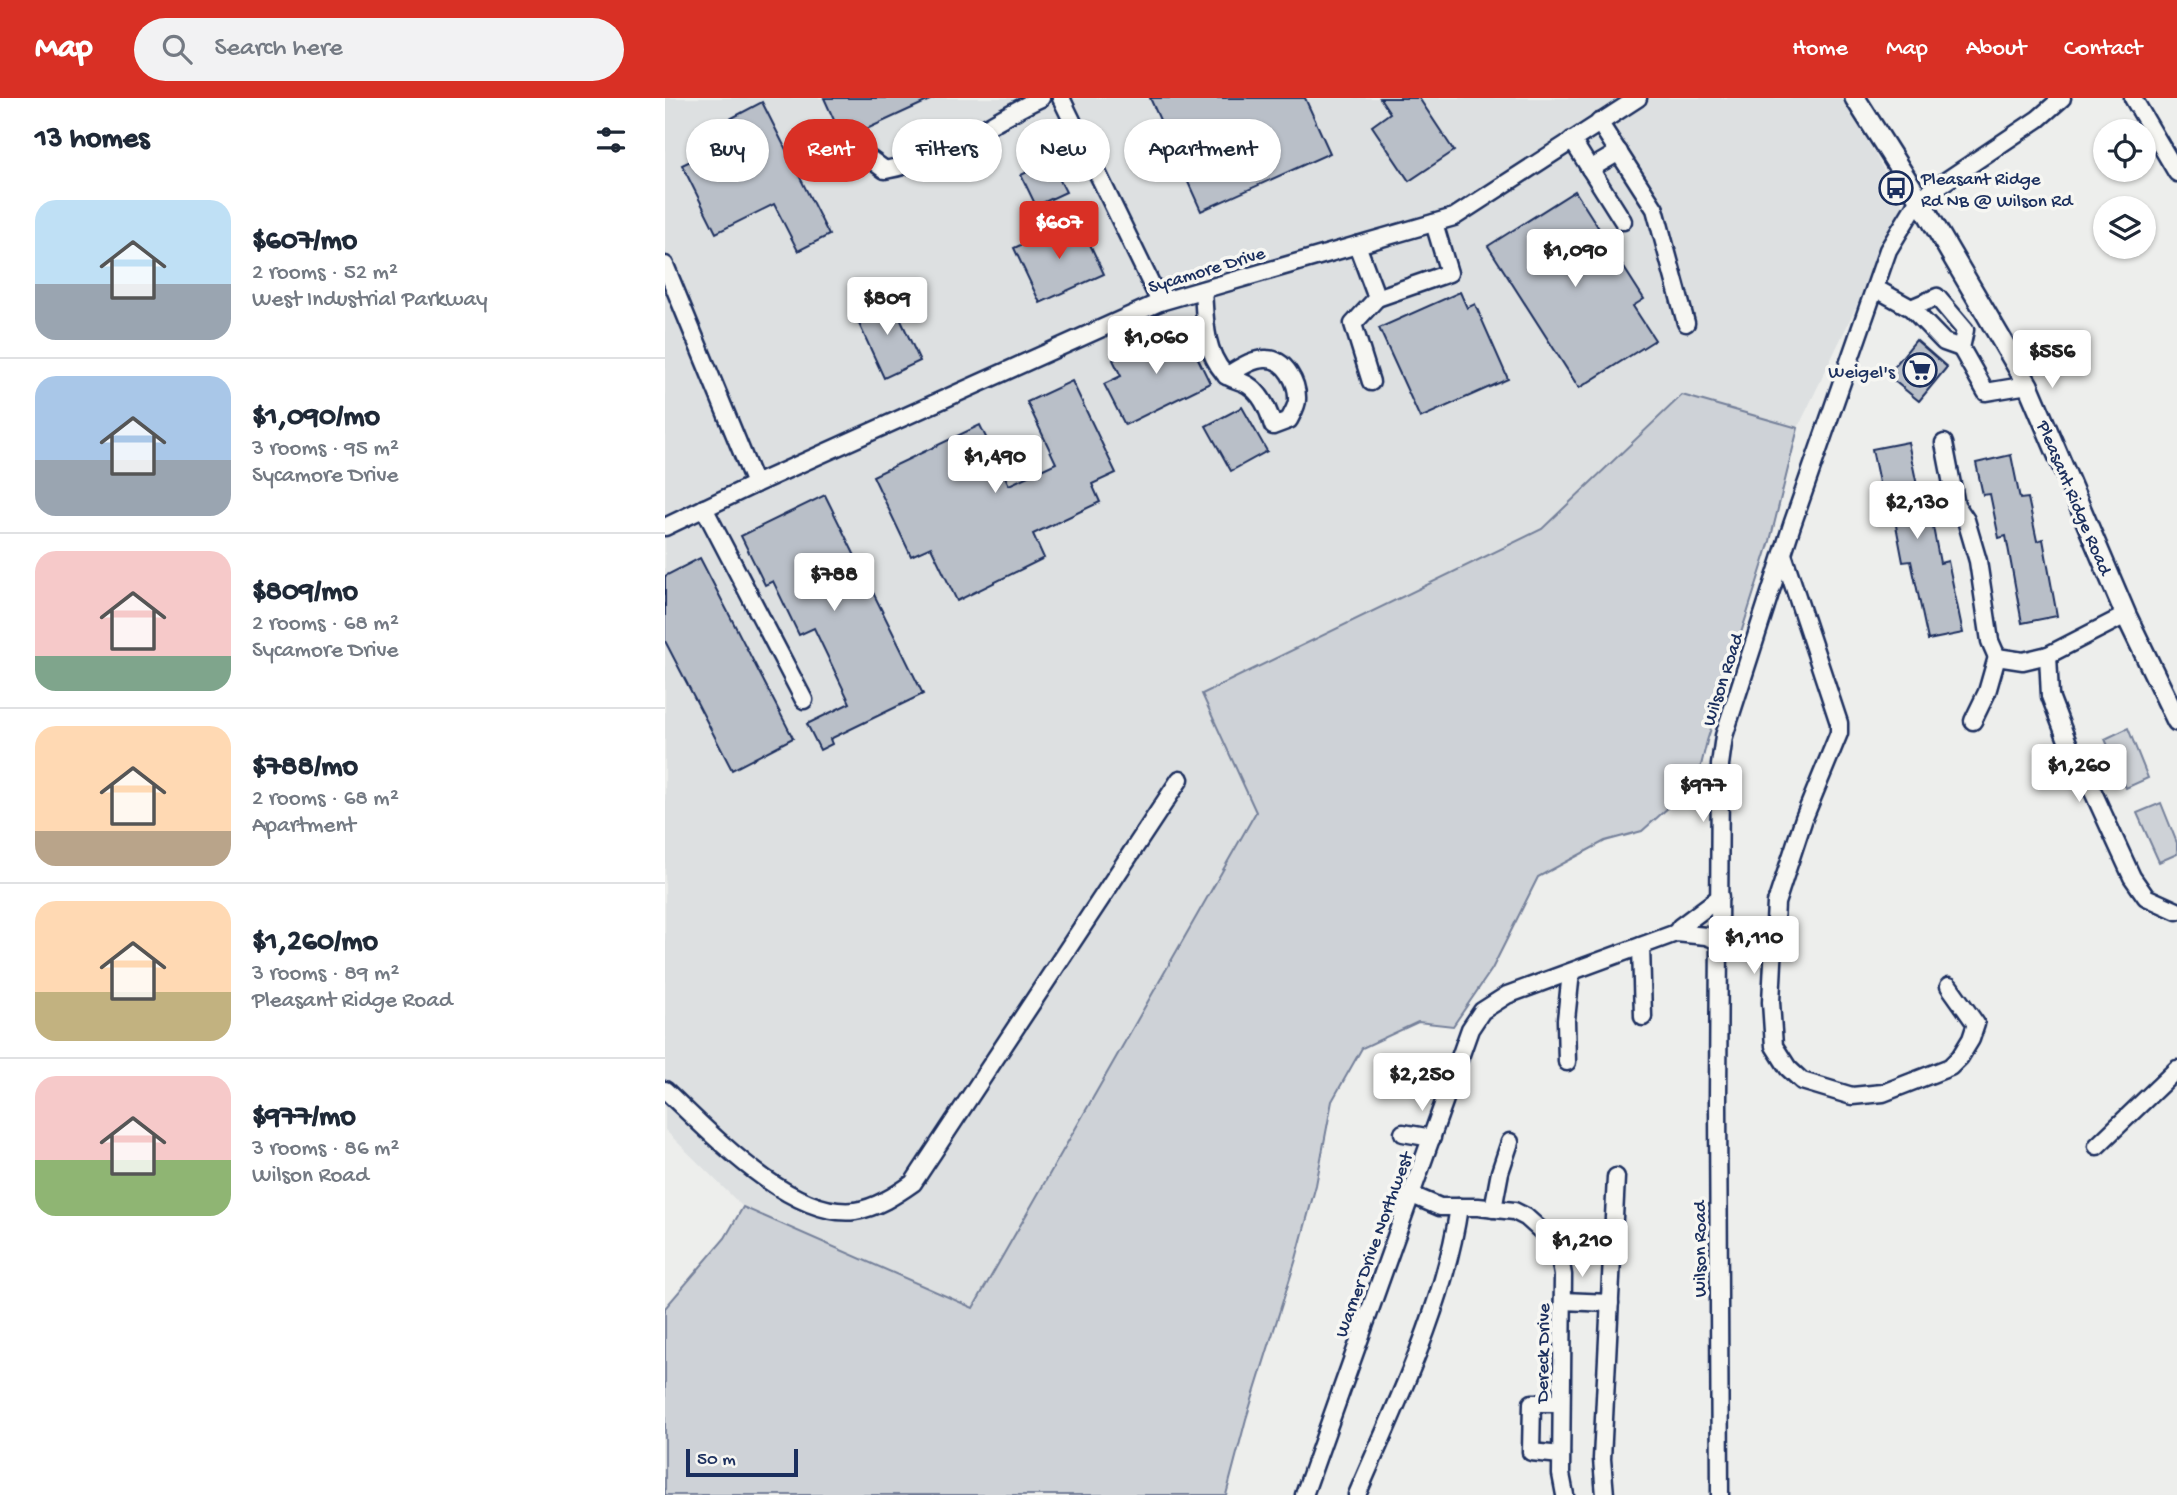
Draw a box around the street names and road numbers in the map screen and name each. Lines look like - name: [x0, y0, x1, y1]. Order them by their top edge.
- street label: Sycamore Drive: [1146, 243, 1268, 300]
- street label: Pleasant Ridge Road: [2029, 417, 2116, 581]
- street label: Wilson Road: [1699, 629, 1751, 729]
- street label: Warner Drive Northwest: [1331, 1147, 1420, 1341]
- street label: Wilson Road: [1690, 1199, 1713, 1297]
- street label: Dereck Drive: [1532, 1303, 1557, 1405]

